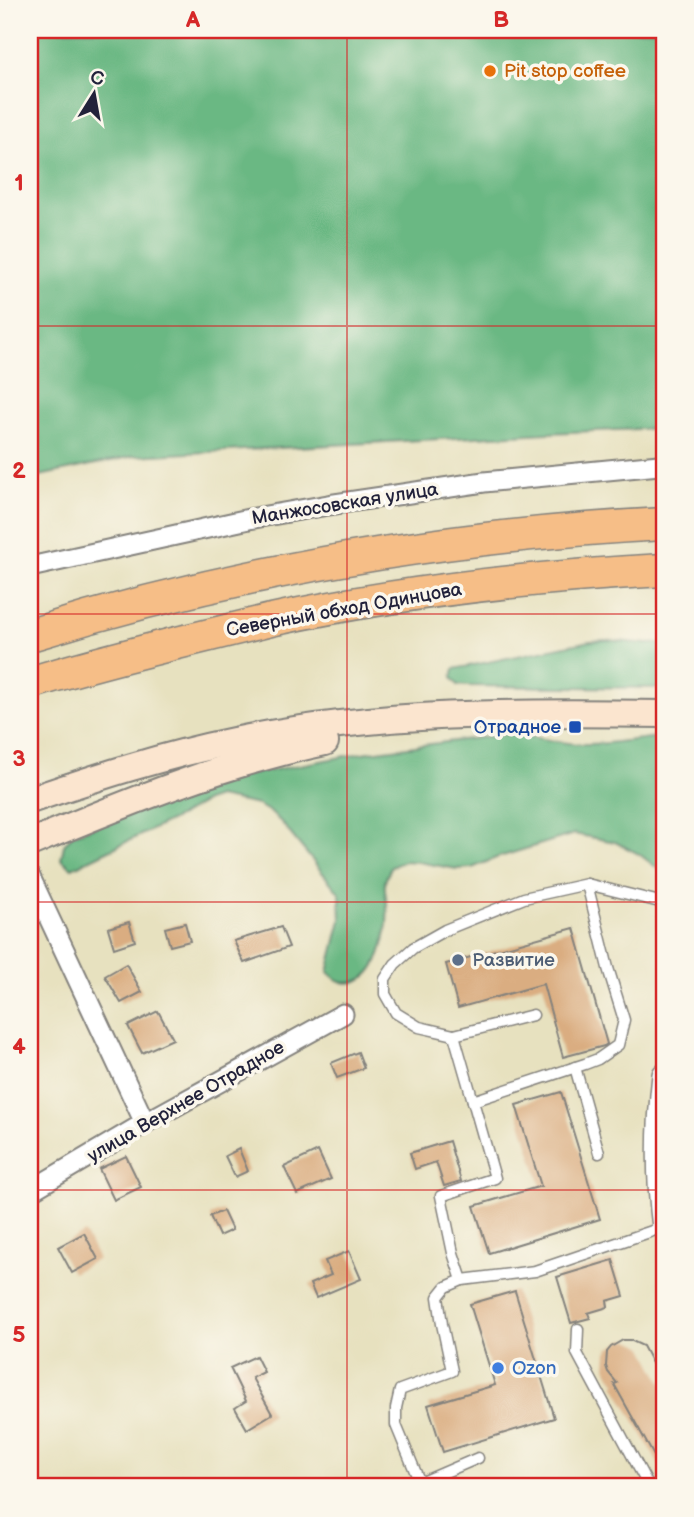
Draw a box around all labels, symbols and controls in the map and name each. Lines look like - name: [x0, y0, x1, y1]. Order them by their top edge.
- text: A: [185, 6, 201, 34]
- text: B: [493, 6, 509, 34]
- north arrow: [60, 60, 130, 130]
- place label: Pit stop coffee: [504, 60, 626, 83]
- marker: Pit stop coffee: [482, 63, 498, 79]
- text: С: [88, 66, 106, 91]
- text: 1: [14, 169, 24, 197]
- text: 2: [12, 457, 26, 485]
- street label: Манжосовская улица: [250, 478, 440, 530]
- street label: Северный обход Одинцова: [224, 578, 464, 642]
- place label: Отрадное: [474, 716, 561, 739]
- marker: Отрадное: [567, 719, 583, 735]
- text: 3: [12, 745, 26, 773]
- place label: Развитие: [472, 949, 555, 972]
- marker: Развитие: [450, 952, 466, 968]
- text: 4: [12, 1033, 26, 1061]
- street label: улица Верхнее Отрадное: [83, 1036, 289, 1168]
- text: 5: [12, 1321, 26, 1349]
- place label: Ozon: [512, 1357, 557, 1380]
- marker: Ozon: [490, 1360, 506, 1376]

